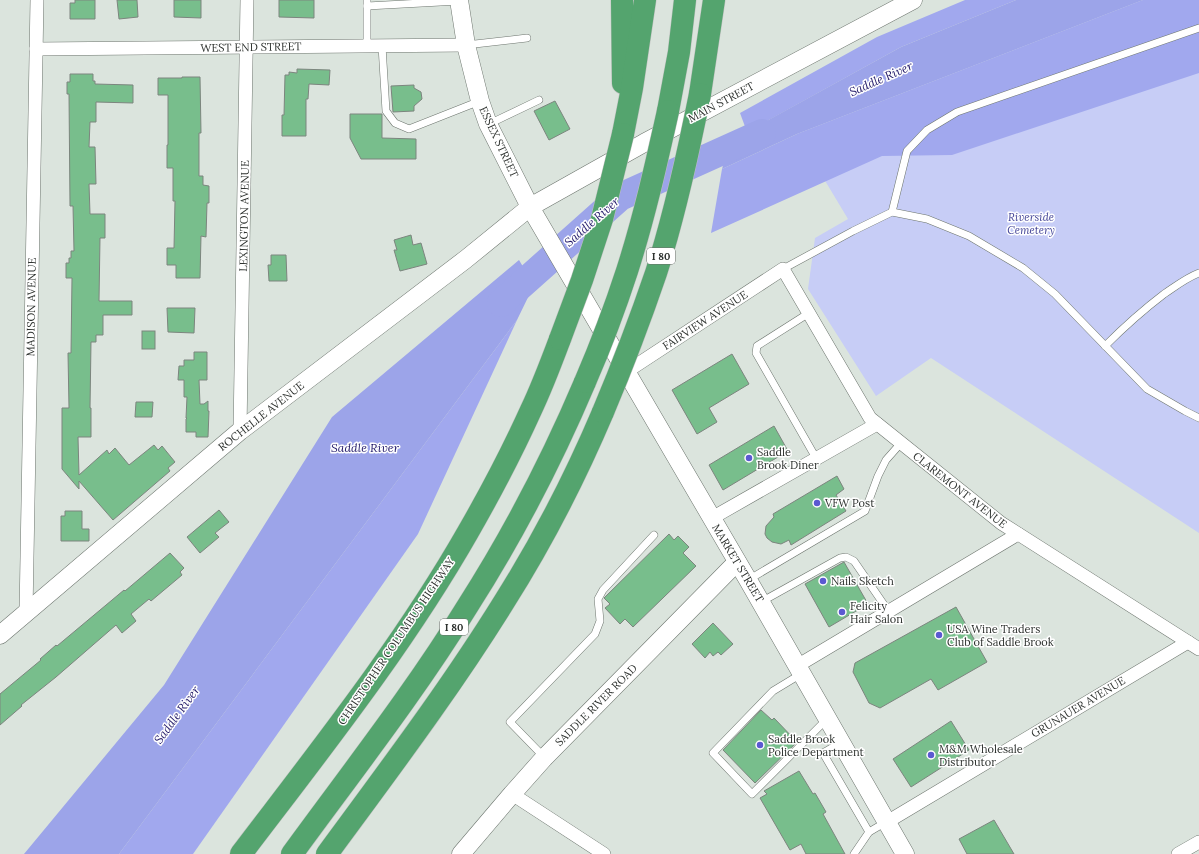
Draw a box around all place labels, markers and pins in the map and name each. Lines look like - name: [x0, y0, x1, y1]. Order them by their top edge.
- place label: Saddle Brook Diner: [757, 445, 819, 472]
- marker: Saddle Brook Diner: [744, 453, 754, 463]
- place label: VFW Post: [824, 496, 875, 510]
- marker: VFW Post: [812, 498, 822, 508]
- place label: Nails Sketch: [831, 574, 894, 588]
- marker: Nails Sketch: [818, 576, 828, 586]
- place label: Felicity Hair Salon: [850, 599, 903, 626]
- marker: Felicity Hair Salon: [837, 607, 847, 617]
- place label: USA Wine Traders Club of Saddle Brook: [947, 622, 1054, 649]
- marker: USA Wine Traders Club of Saddle Brook: [934, 630, 944, 640]
- place label: Saddle Brook Police Department: [768, 732, 865, 759]
- marker: Saddle Brook Police Department: [755, 740, 765, 750]
- place label: M&M Wholesale Distributor: [939, 742, 1023, 769]
- marker: M&M Wholesale Distributor: [926, 750, 936, 760]

